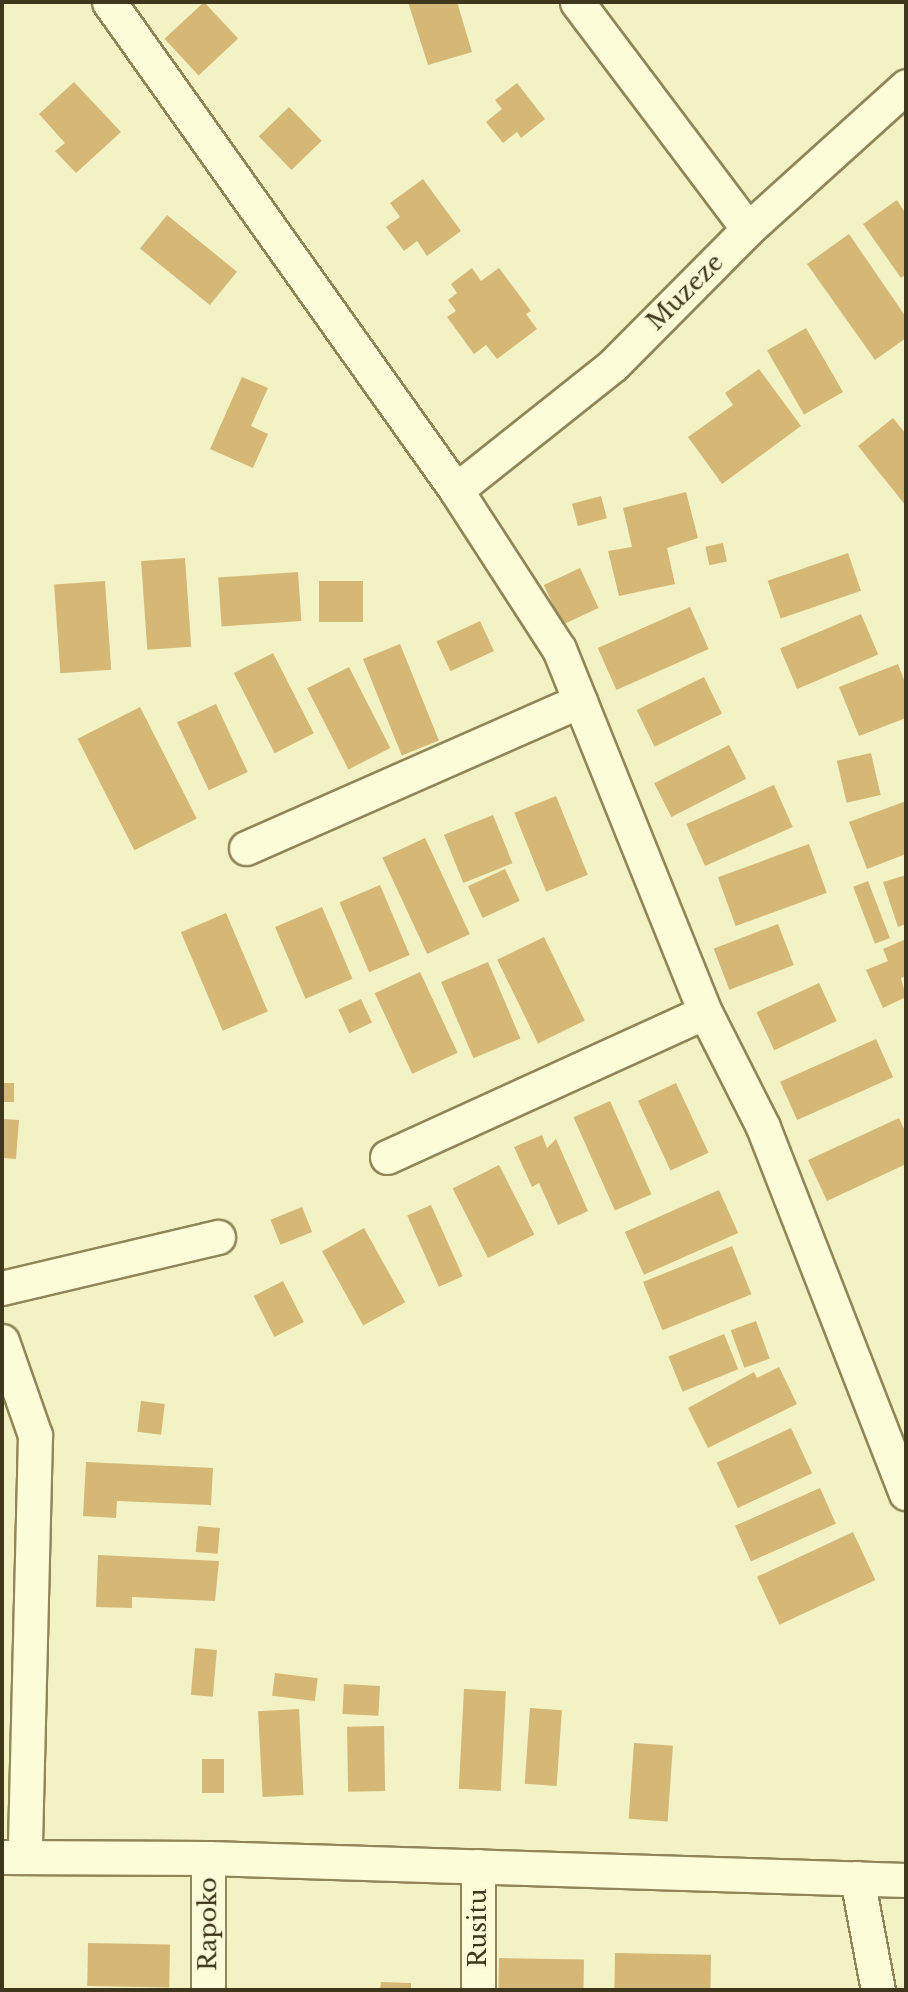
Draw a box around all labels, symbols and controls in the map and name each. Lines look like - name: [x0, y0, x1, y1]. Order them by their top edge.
- street label: Muzeze: [641, 248, 729, 336]
- street label: Rapoko: [194, 1877, 222, 1971]
- street label: Rusitu: [464, 1888, 492, 1968]

